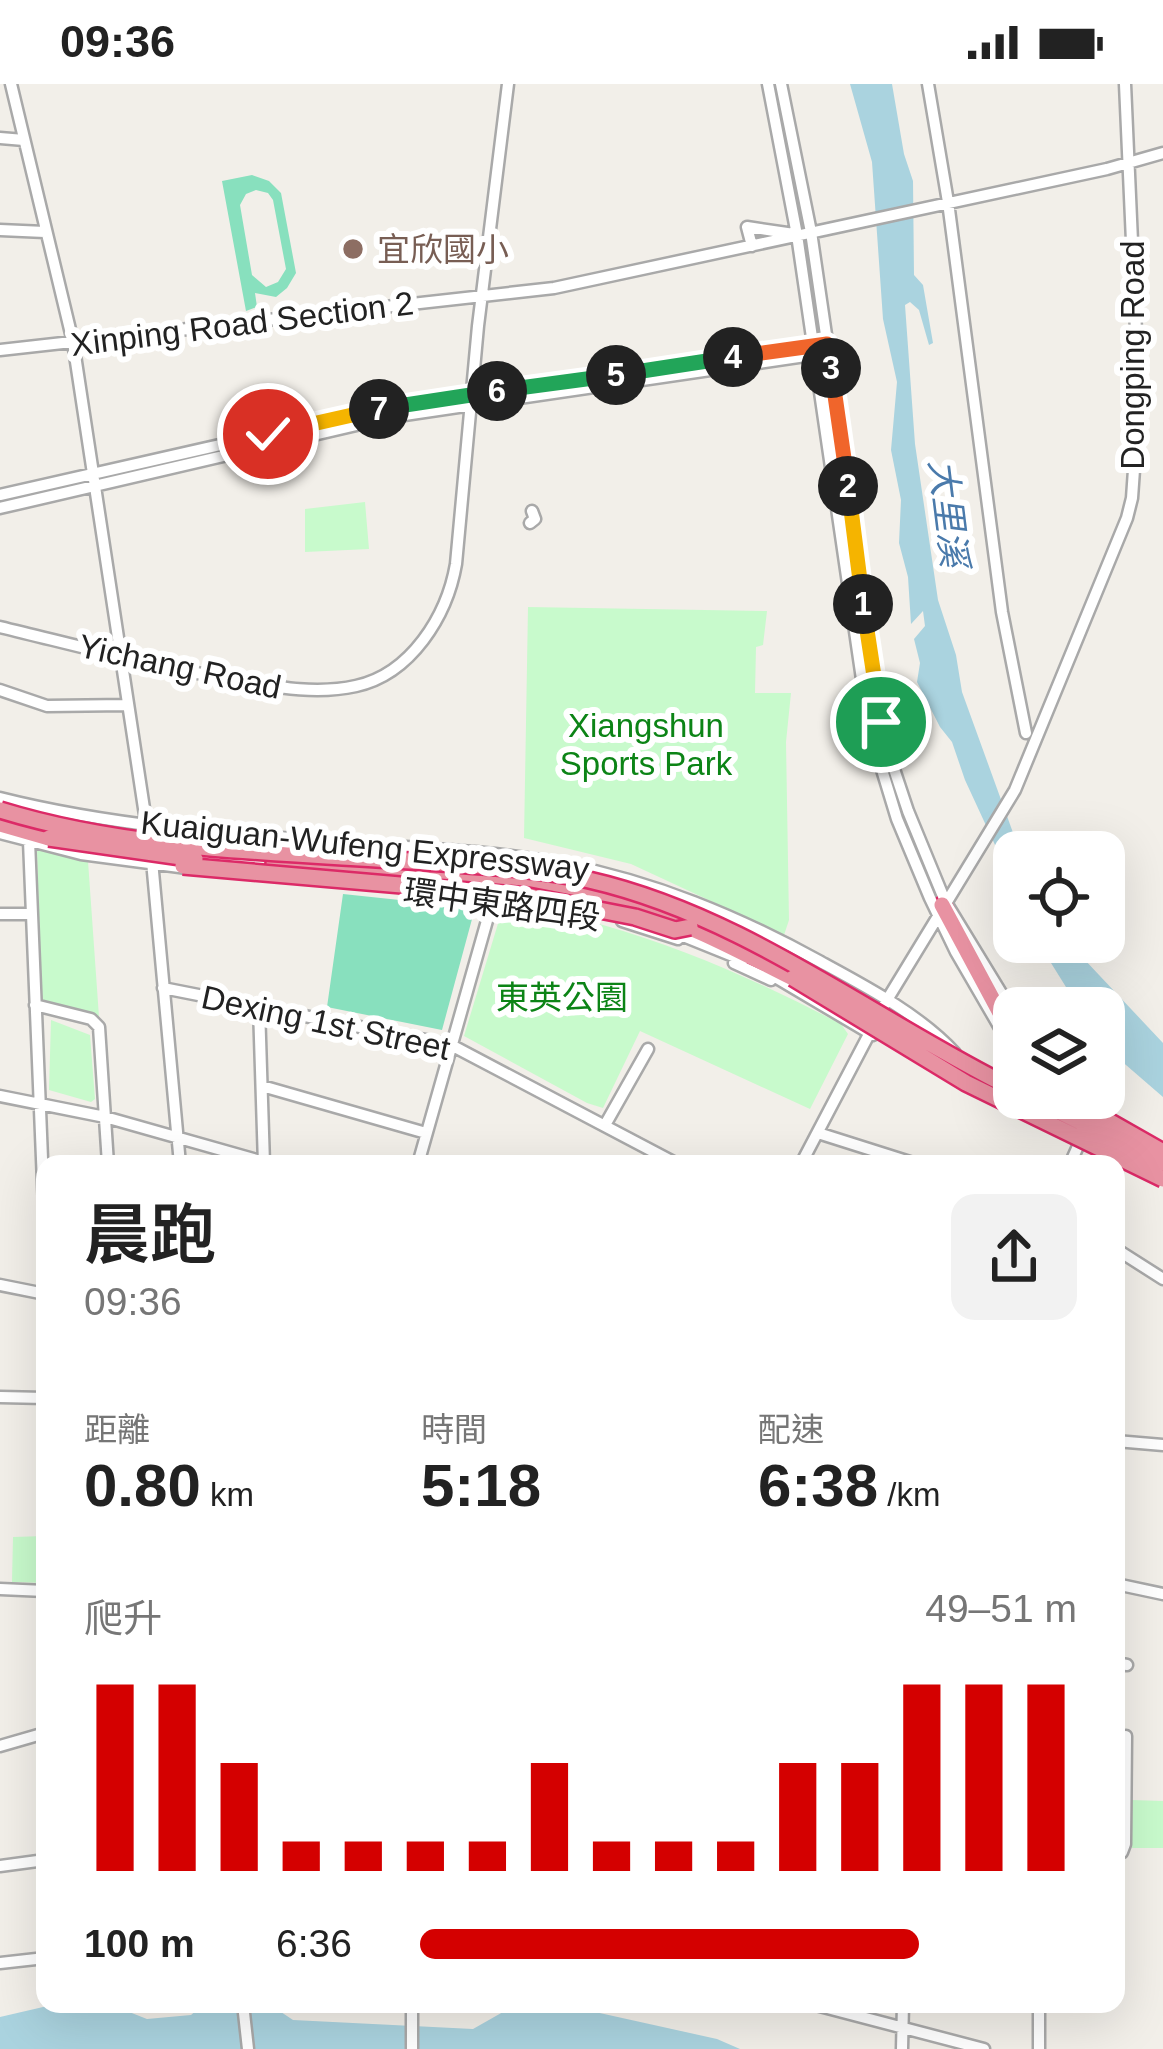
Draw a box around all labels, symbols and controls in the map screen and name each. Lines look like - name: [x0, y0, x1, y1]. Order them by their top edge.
- text: 09:36: [60, 16, 175, 67]
- place label: 宜欣國小: [377, 231, 509, 268]
- marker: 宜欣國小: [340, 236, 366, 262]
- street label: Dongping Road: [1114, 240, 1151, 470]
- street label: Xinping Road Section 2: [69, 284, 415, 363]
- pin: 4: [703, 327, 763, 387]
- text: 4: [724, 338, 742, 375]
- pin: 3: [801, 338, 861, 398]
- pin: 5: [586, 345, 646, 405]
- text: 3: [822, 349, 840, 386]
- text: 5: [607, 356, 625, 393]
- pin: 6: [467, 361, 527, 421]
- text: 6: [488, 372, 506, 409]
- pin: 7: [349, 379, 409, 439]
- pin: [217, 383, 319, 485]
- text: 7: [370, 390, 388, 427]
- icon: check: [235, 401, 301, 467]
- pin: 2: [818, 456, 878, 516]
- water label: 大里溪: [922, 457, 976, 574]
- text: 2: [839, 467, 857, 504]
- pin: 1: [833, 574, 893, 634]
- text: 1: [854, 585, 872, 622]
- street label: Yichang Road: [75, 627, 285, 706]
- pin: [830, 671, 932, 773]
- icon: arrive: [848, 689, 914, 755]
- park label: Xiangshun Sports Park: [560, 707, 733, 782]
- street label: Kuaiguan-Wufeng Expressway: [139, 804, 591, 888]
- map controls: [993, 831, 1125, 1119]
- button: locate: [993, 831, 1125, 963]
- street label: 環中東路四段: [401, 872, 603, 937]
- street label: Dexing 1st Street: [198, 978, 454, 1067]
- park label: 東英公園: [496, 979, 628, 1016]
- button: layers: [993, 987, 1125, 1119]
- button: share: [951, 1194, 1077, 1320]
- text: 晨跑: [84, 1198, 216, 1272]
- text: 09:36: [84, 1280, 182, 1323]
- text: 距離: [84, 1411, 150, 1448]
- text: 時間: [421, 1411, 487, 1448]
- text: 配速: [758, 1411, 824, 1448]
- text: 0.80: [84, 1452, 201, 1519]
- text: 5:18: [421, 1452, 541, 1519]
- text: 6:38: [758, 1452, 878, 1519]
- text: km: [201, 1476, 254, 1513]
- text: /km: [878, 1476, 940, 1513]
- text: 49–51 m: [925, 1587, 1077, 1630]
- text: 爬升: [84, 1597, 162, 1640]
- text: 100 m: [84, 1922, 195, 1965]
- text: 6:36: [276, 1922, 352, 1965]

